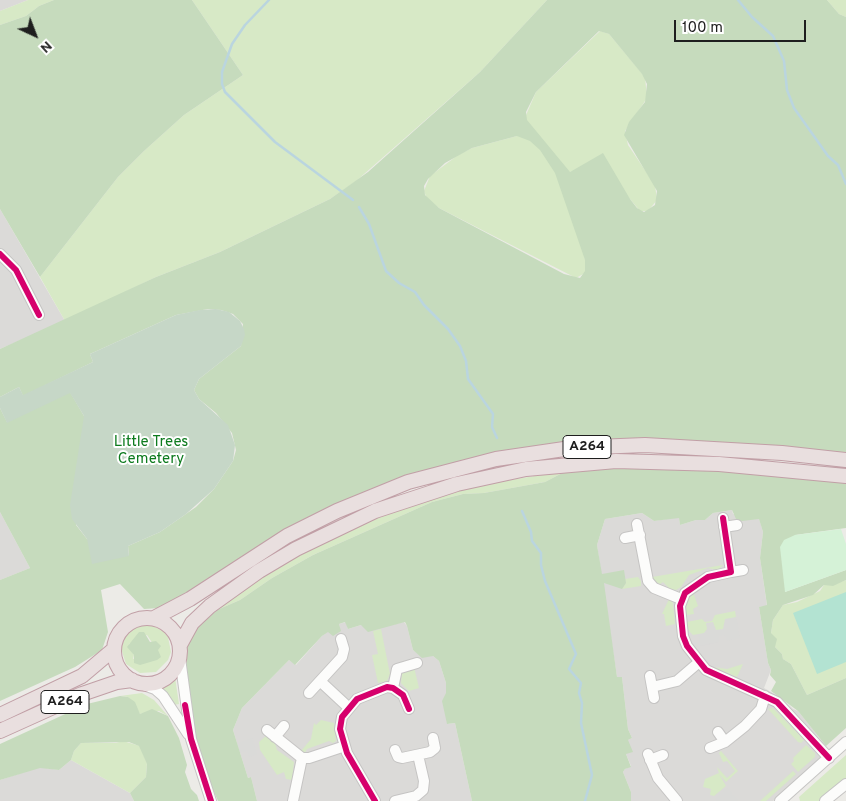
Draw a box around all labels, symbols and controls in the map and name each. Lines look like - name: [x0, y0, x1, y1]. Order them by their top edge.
- north arrow: [10, 10, 60, 60]
- scale bar: [676, 10, 808, 42]
- text: 100 m: [682, 19, 723, 38]
- text: N: [36, 37, 55, 56]
- park label: Little Trees Cemetery: [114, 434, 188, 469]
- road number: A264: [563, 436, 611, 458]
- road number: A264: [41, 690, 89, 714]

